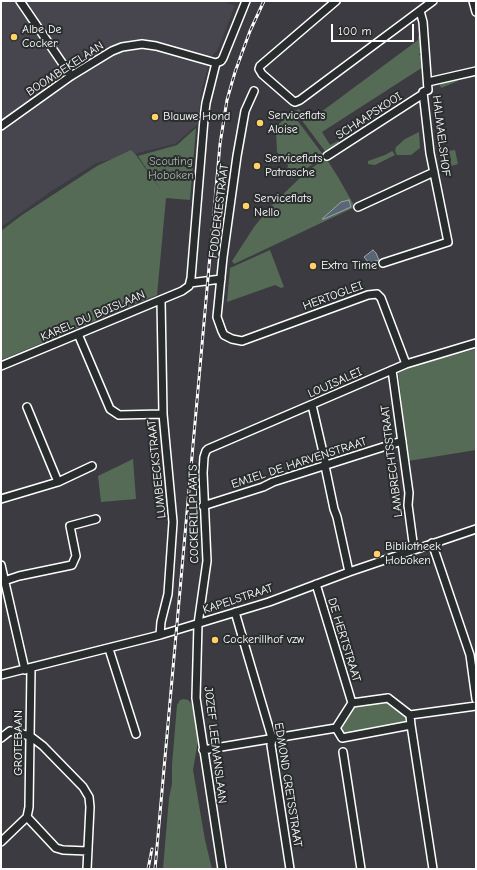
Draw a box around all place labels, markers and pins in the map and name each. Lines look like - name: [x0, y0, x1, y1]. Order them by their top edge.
- place label: Albe De Cocker: [22, 23, 62, 51]
- marker: Albe De Cocker: [9, 32, 19, 42]
- place label: Serviceflats Aloise: [268, 109, 326, 137]
- place label: Blauwe Hond: [163, 110, 230, 124]
- marker: Blauwe Hond: [150, 112, 160, 122]
- marker: Serviceflats Aloise: [255, 118, 265, 128]
- place label: Serviceflats Patrasche: [265, 152, 323, 180]
- marker: Serviceflats Patrasche: [252, 161, 262, 171]
- place label: Serviceflats Nello: [254, 192, 312, 220]
- marker: Serviceflats Nello: [241, 201, 251, 211]
- place label: Extra Time: [321, 259, 377, 273]
- marker: Extra Time: [308, 261, 318, 271]
- place label: Bibliotheek Hoboken: [385, 540, 441, 568]
- marker: Bibliotheek Hoboken: [372, 549, 382, 559]
- place label: Cockerillhof vzw: [223, 633, 304, 647]
- marker: Cockerillhof vzw: [210, 635, 220, 645]

